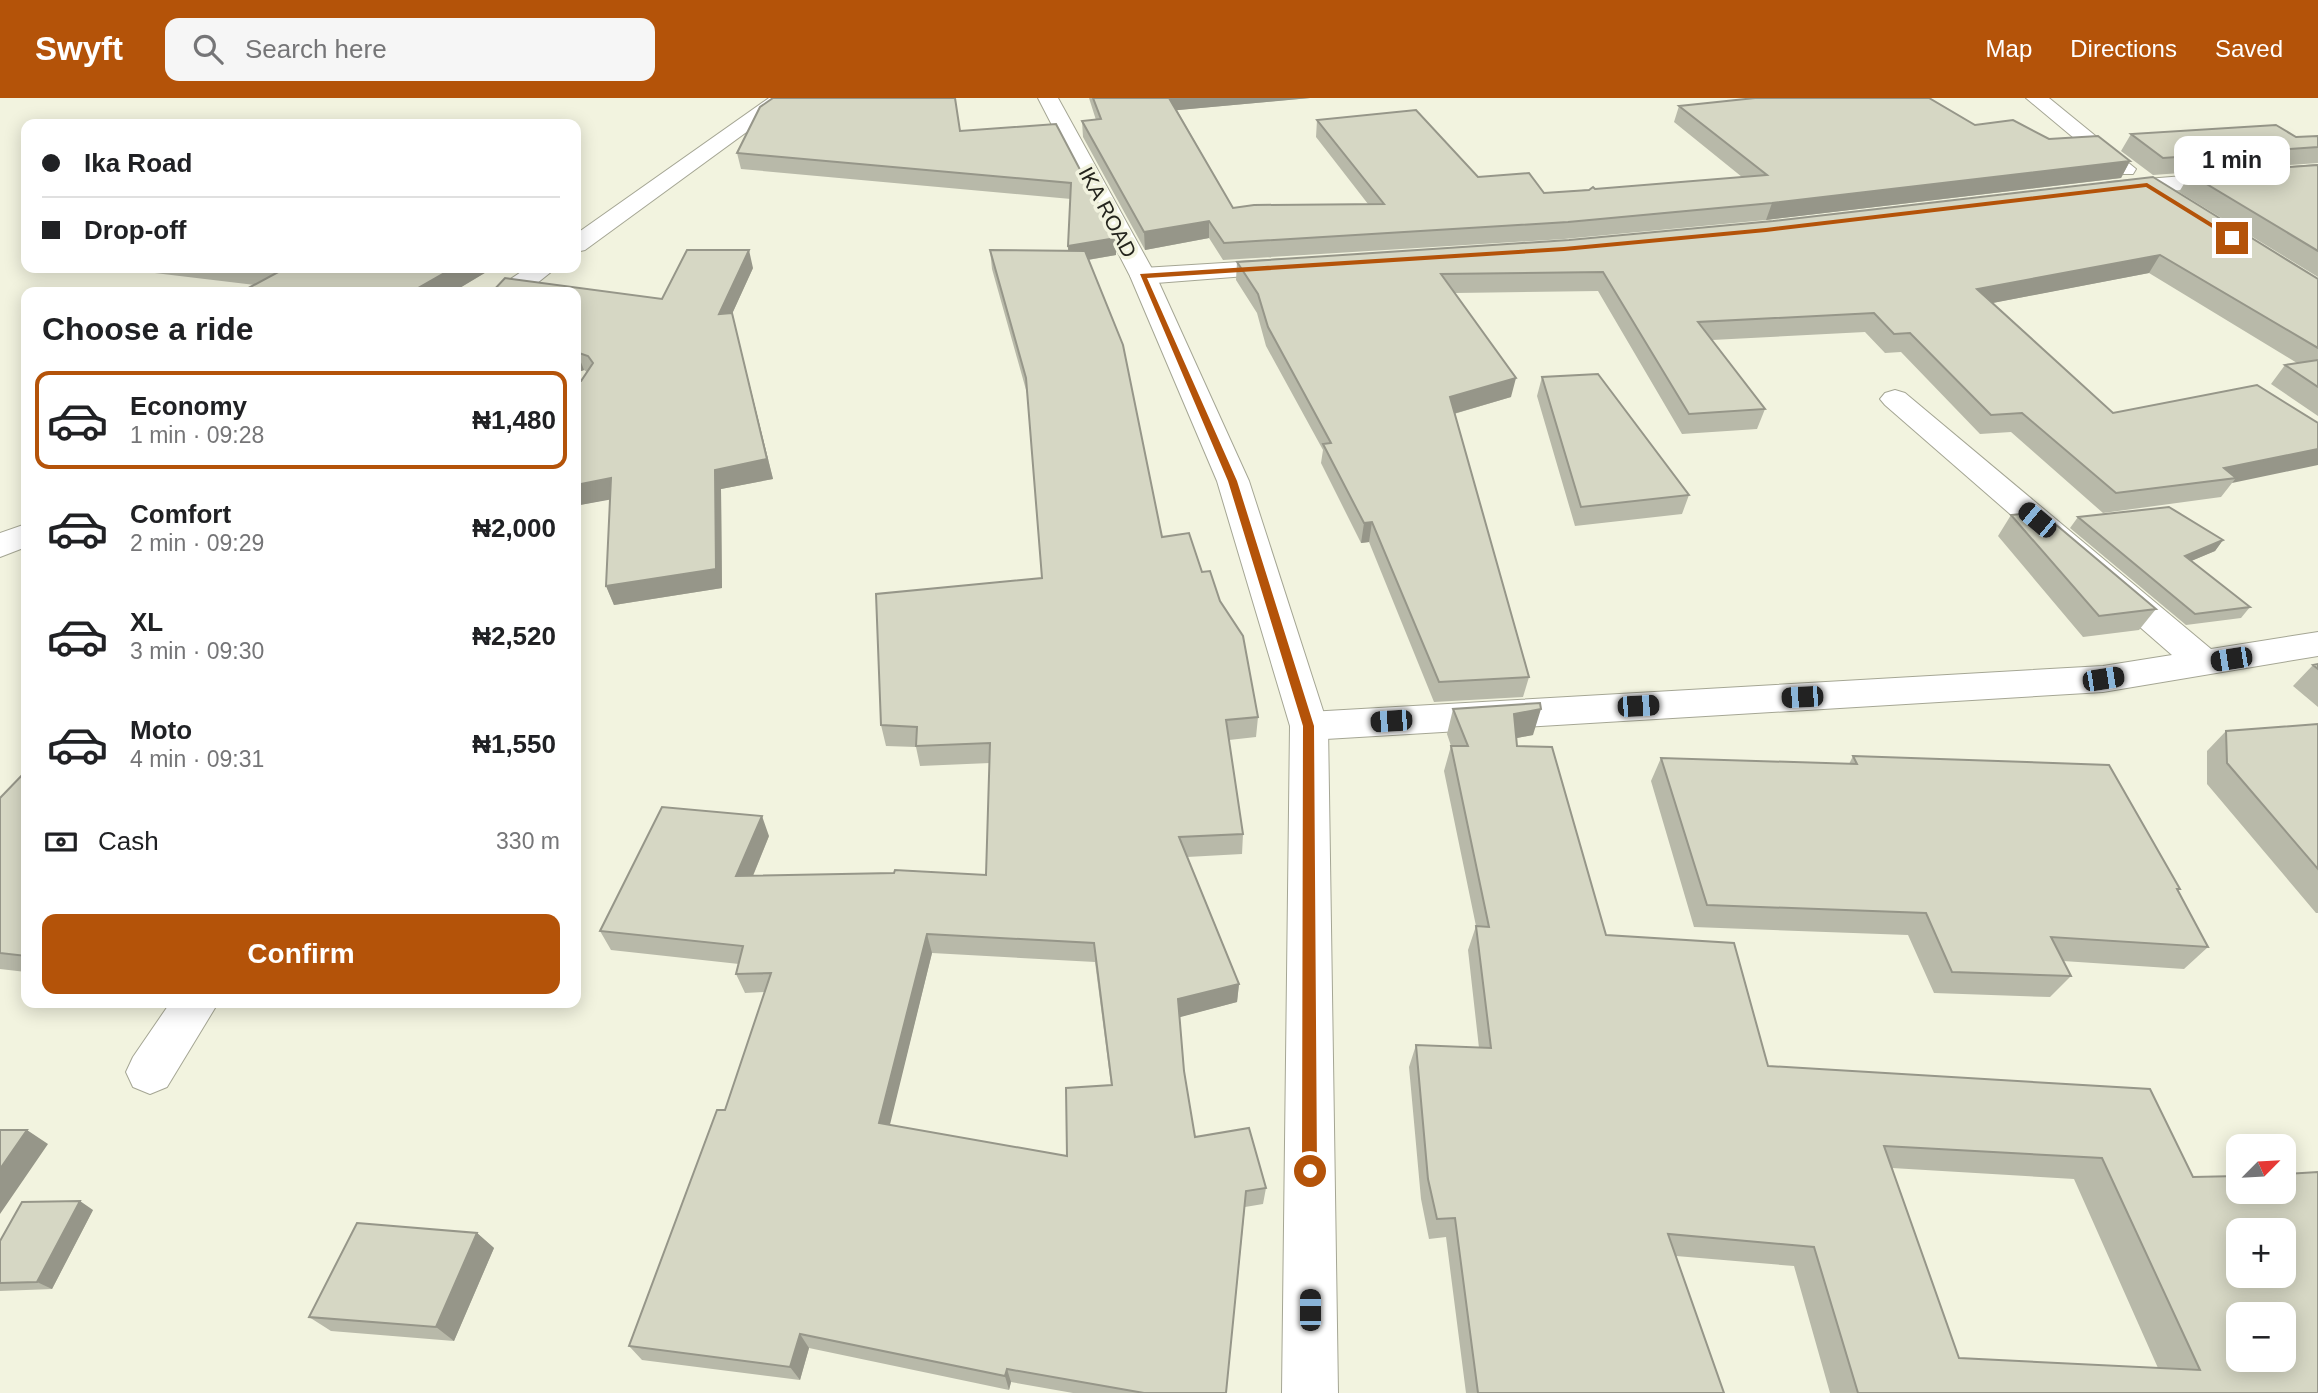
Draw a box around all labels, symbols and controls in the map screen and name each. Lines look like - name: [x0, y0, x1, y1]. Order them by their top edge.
- search box: [165, 18, 655, 81]
- text: Swyft: [35, 30, 123, 67]
- icon: search: [189, 30, 227, 68]
- text: Search here: [245, 34, 387, 64]
- text: Map: [1986, 35, 2032, 62]
- text: Directions: [2070, 35, 2177, 62]
- text: Saved: [2215, 35, 2283, 62]
- callout: 1 min: [2174, 136, 2290, 186]
- text: 1 min: [2202, 147, 2262, 173]
- text: Ika Road: [84, 148, 192, 178]
- street label: IKA ROAD: [1075, 163, 1141, 261]
- text: Drop-off: [84, 215, 187, 245]
- route end: [2216, 222, 2248, 254]
- text: Choose a ride: [42, 311, 254, 347]
- icon: car: [46, 389, 109, 452]
- text: Economy: [130, 391, 247, 421]
- text: ₦1,480: [472, 405, 556, 435]
- text: 1 min · 09:28: [130, 422, 264, 448]
- icon: car: [46, 497, 109, 560]
- car: [2015, 498, 2060, 542]
- text: Comfort: [130, 499, 231, 529]
- text: ₦2,000: [472, 513, 556, 543]
- text: 2 min · 09:29: [130, 530, 264, 556]
- icon: car: [46, 605, 109, 668]
- text: XL: [130, 607, 163, 637]
- text: ₦2,520: [472, 621, 556, 651]
- text: 3 min · 09:30: [130, 638, 264, 664]
- car: [2209, 645, 2254, 673]
- car: [2081, 665, 2126, 693]
- car: [1781, 685, 1824, 709]
- car: [1617, 694, 1660, 718]
- car: [1370, 709, 1413, 733]
- icon: car: [46, 713, 109, 776]
- text: Moto: [130, 715, 192, 745]
- text: ₦1,550: [472, 729, 556, 759]
- text: 4 min · 09:31: [130, 746, 264, 772]
- icon: cash: [42, 823, 80, 861]
- text: Cash: [98, 826, 159, 856]
- text: 330 m: [496, 828, 560, 854]
- button: Confirm: [42, 914, 560, 994]
- north arrow: [2226, 1134, 2296, 1204]
- map controls: [2226, 1134, 2296, 1372]
- route start: [1294, 1155, 1326, 1187]
- button: +: [2226, 1218, 2296, 1288]
- car: [1300, 1289, 1321, 1331]
- button: −: [2226, 1302, 2296, 1372]

